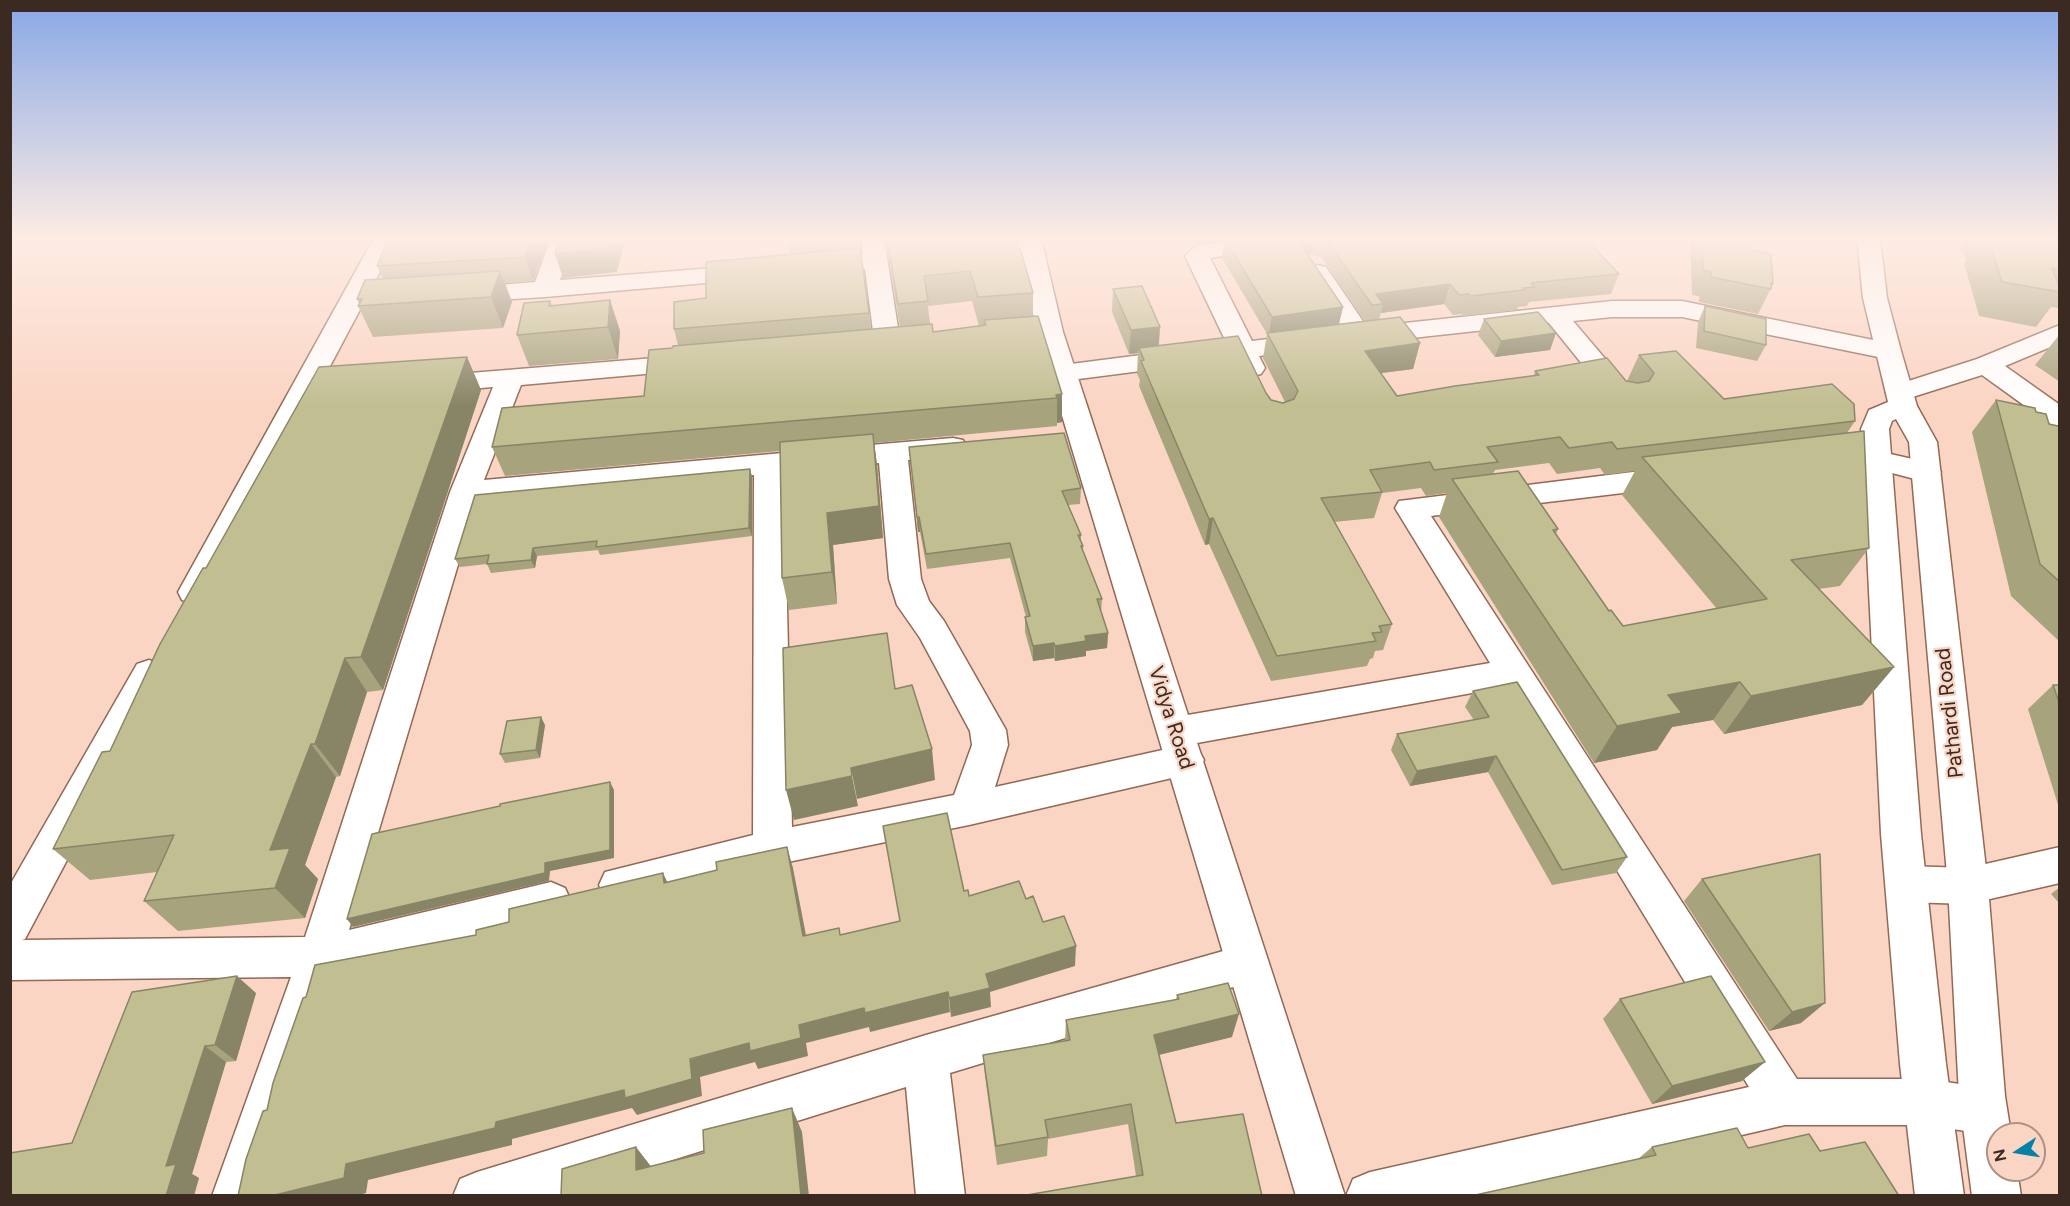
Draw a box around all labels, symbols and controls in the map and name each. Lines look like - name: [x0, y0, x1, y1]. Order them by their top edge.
- street label: Pathardi Road: [1931, 647, 1969, 779]
- street label: Vidya Road: [1143, 663, 1199, 773]
- north arrow: [1986, 1122, 2046, 1182]
- text: N: [1989, 1147, 2010, 1163]

